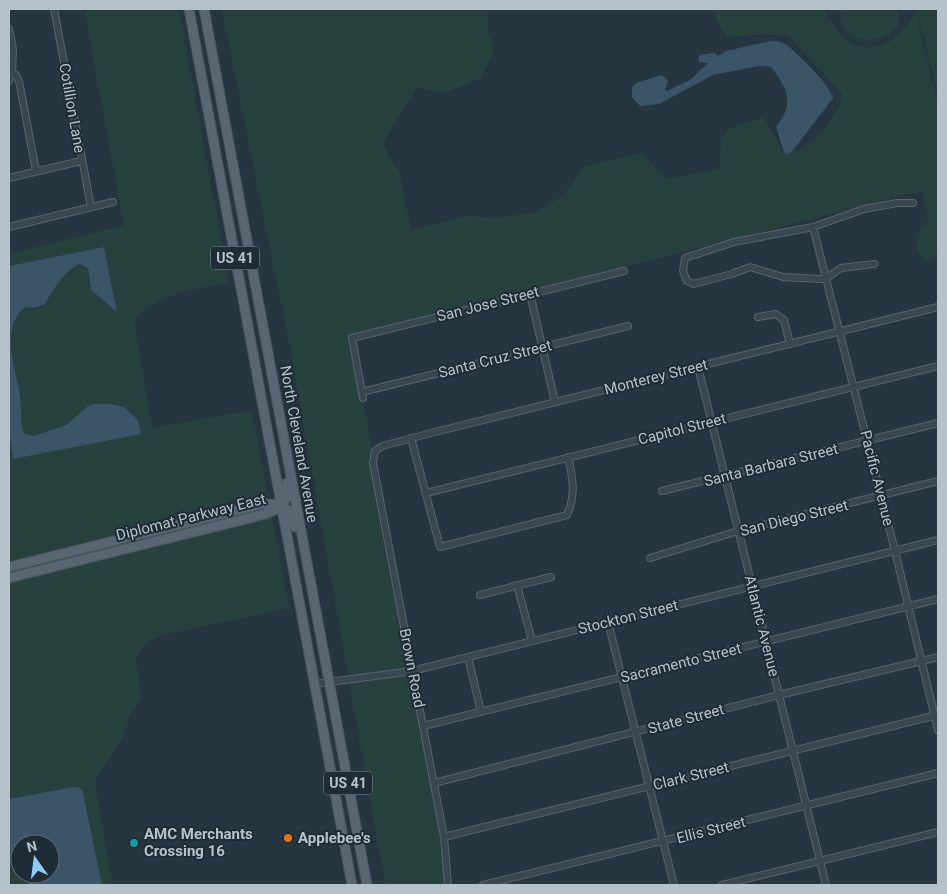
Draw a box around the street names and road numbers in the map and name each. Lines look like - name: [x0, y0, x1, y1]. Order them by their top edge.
- street label: Cotillion Lane: [55, 62, 89, 154]
- road number: US 41: [211, 247, 259, 270]
- street label: San Jose Street: [435, 283, 541, 325]
- street label: Santa Cruz Street: [437, 336, 554, 382]
- street label: Monterey Street: [602, 355, 710, 399]
- street label: North Cleveland Avenue: [276, 364, 322, 524]
- street label: Capitol Street: [636, 409, 728, 449]
- street label: Pacific Avenue: [856, 428, 898, 528]
- street label: Santa Barbara Street: [702, 440, 840, 490]
- street label: Diplomat Parkway East: [114, 490, 268, 544]
- street label: San Diego Street: [738, 496, 850, 540]
- street label: Atlantic Avenue: [741, 573, 783, 679]
- street label: Stockton Street: [576, 596, 680, 638]
- street label: Brown Road: [395, 627, 429, 709]
- street label: Sacramento Street: [619, 639, 743, 687]
- street label: State Street: [646, 700, 726, 738]
- street label: Clark Street: [651, 758, 731, 794]
- road number: US 41: [324, 771, 372, 794]
- street label: Ellis Street: [675, 813, 747, 847]

